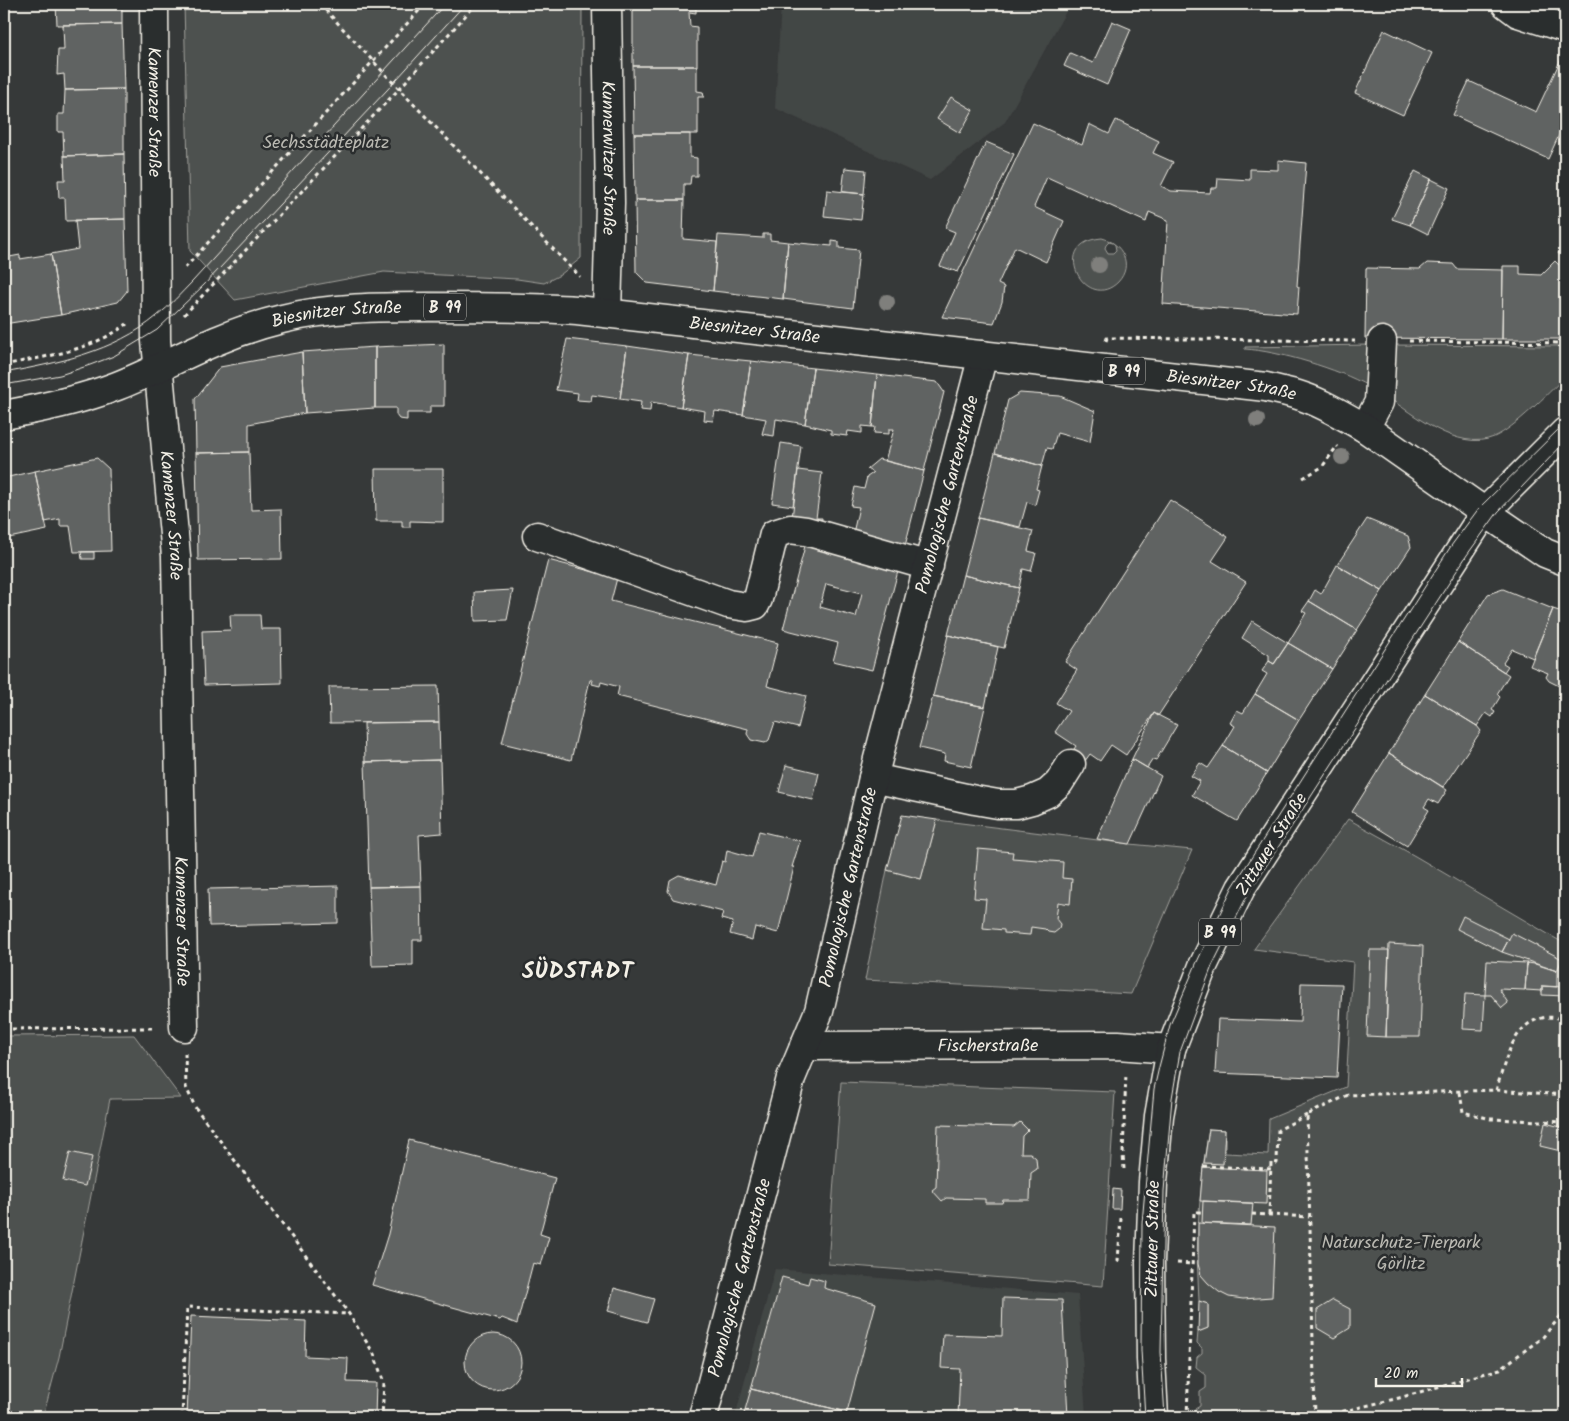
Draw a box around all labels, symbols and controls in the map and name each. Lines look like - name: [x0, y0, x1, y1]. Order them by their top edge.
- street label: Kamenzer Straße: [138, 47, 168, 177]
- street label: Kunnerwitzer Straße: [592, 80, 623, 236]
- park label: Sechsstädteplatz: [263, 129, 389, 158]
- street label: Biesnitzer Straße: [268, 294, 402, 337]
- road number: B 99: [424, 294, 466, 320]
- street label: Biesnitzer Straße: [688, 310, 821, 353]
- road number: B 99: [1103, 358, 1145, 384]
- street label: Biesnitzer Straße: [1165, 363, 1300, 410]
- street label: Pomologische Gartenstraße: [908, 392, 988, 597]
- street label: Kamenzer Straße: [150, 449, 189, 580]
- street label: Pomologische Gartenstraße: [812, 785, 886, 990]
- street label: Zittauer Straße: [1229, 787, 1316, 902]
- street label: Kamenzer Straße: [165, 856, 196, 986]
- road number: B 99: [1199, 919, 1241, 946]
- district label: SÜDSTADT: [522, 955, 635, 990]
- street label: Fischerstraße: [938, 1032, 1038, 1062]
- street label: Pomologische Gartenstraße: [701, 1175, 780, 1381]
- street label: Zittauer Straße: [1138, 1180, 1169, 1298]
- park label: Naturschutz-Tierpark Görlitz: [1322, 1229, 1481, 1279]
- scale bar: [1376, 1356, 1463, 1388]
- text: 20 m: [1384, 1362, 1418, 1386]

